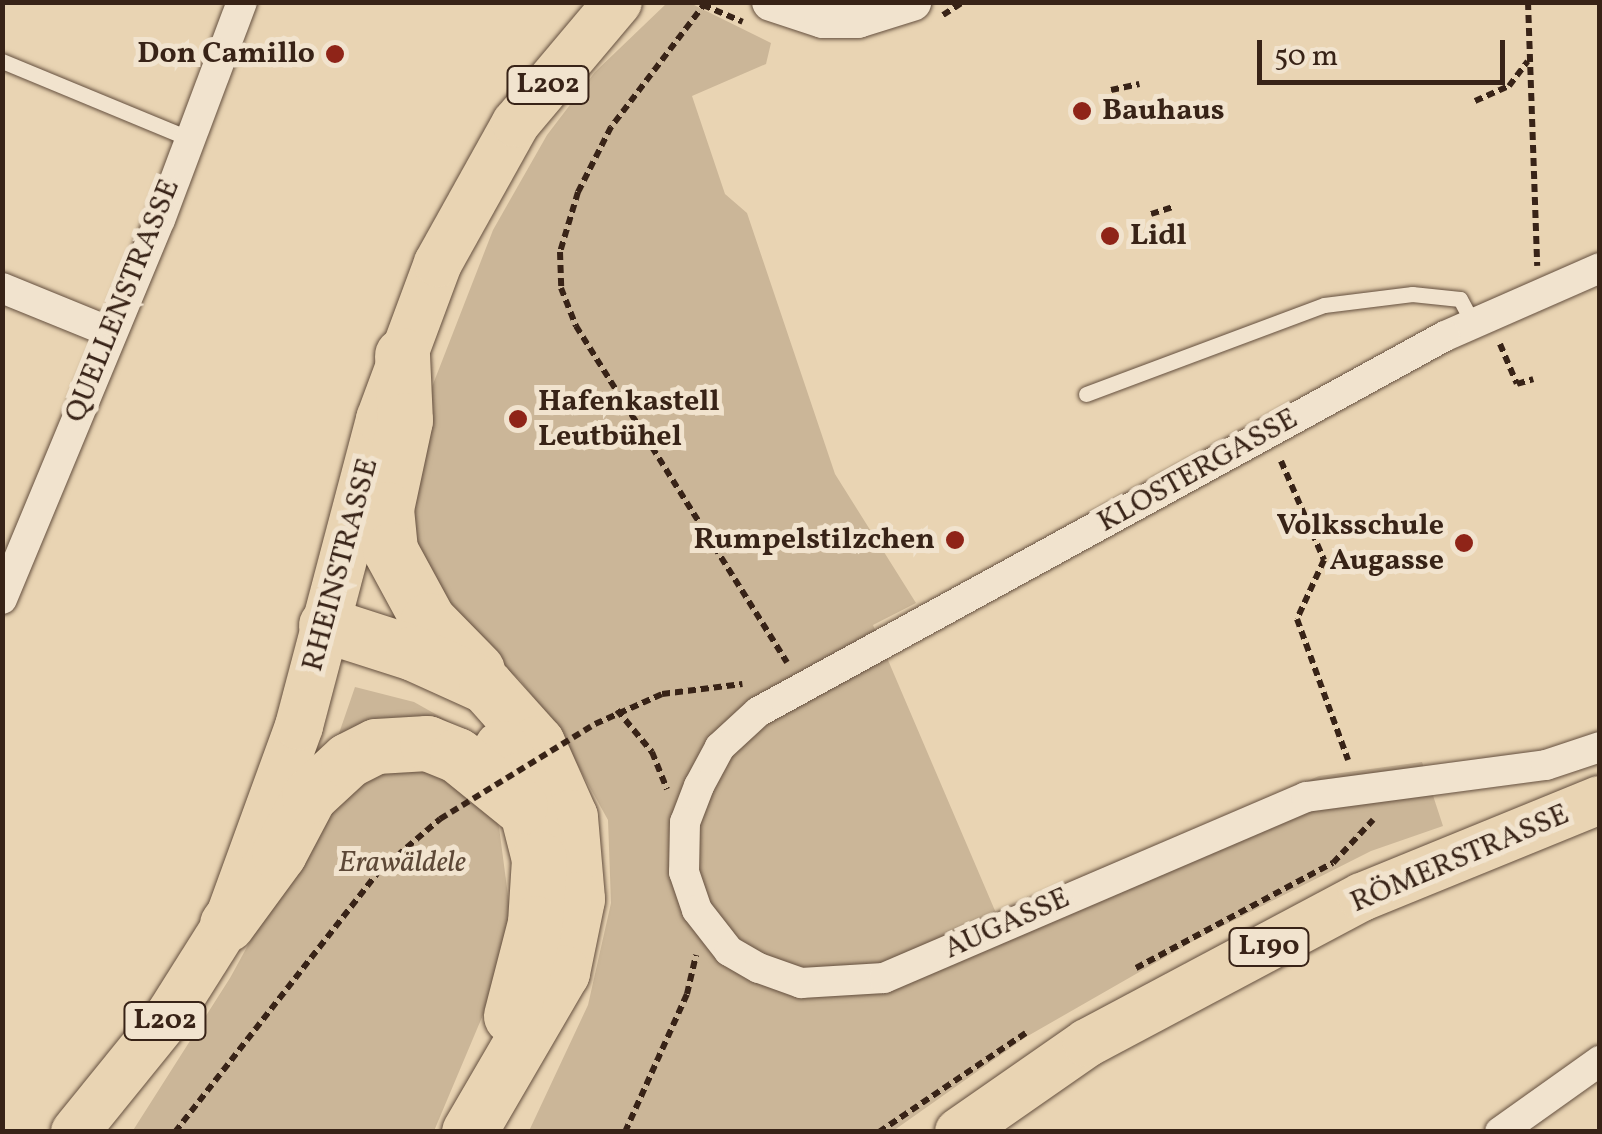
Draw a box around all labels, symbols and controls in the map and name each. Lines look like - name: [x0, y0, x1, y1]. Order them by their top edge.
- scale bar: [1262, 20, 1510, 82]
- place label: Don Camillo: [137, 36, 315, 72]
- text: 50 m: [1274, 36, 1338, 78]
- marker: Don Camillo: [324, 43, 346, 65]
- road number: L202: [506, 62, 590, 108]
- place label: Bauhaus: [1102, 93, 1225, 129]
- marker: Bauhaus: [1071, 100, 1093, 122]
- street label: QUELLENSTRASSE: [58, 174, 188, 428]
- place label: Lidl: [1130, 218, 1187, 254]
- marker: Lidl: [1099, 225, 1121, 247]
- place label: Hafenkastell Leutbühel: [538, 384, 720, 454]
- street label: KLOSTERGASSE: [1092, 401, 1304, 541]
- marker: Hafenkastell Leutbühel: [507, 408, 529, 430]
- street label: RHEINSTRASSE: [295, 455, 387, 675]
- place label: Volksschule Augasse: [1276, 508, 1444, 578]
- place label: Rumpelstilzchen: [693, 522, 935, 558]
- marker: Rumpelstilzchen: [944, 529, 966, 551]
- marker: Volksschule Augasse: [1453, 532, 1475, 554]
- street label: RÖMERSTRASSE: [1345, 797, 1575, 921]
- park label: Erawäldele: [338, 845, 466, 881]
- street label: AUGASSE: [939, 880, 1075, 968]
- road number: L190: [1226, 924, 1312, 970]
- road number: L202: [122, 998, 208, 1044]

